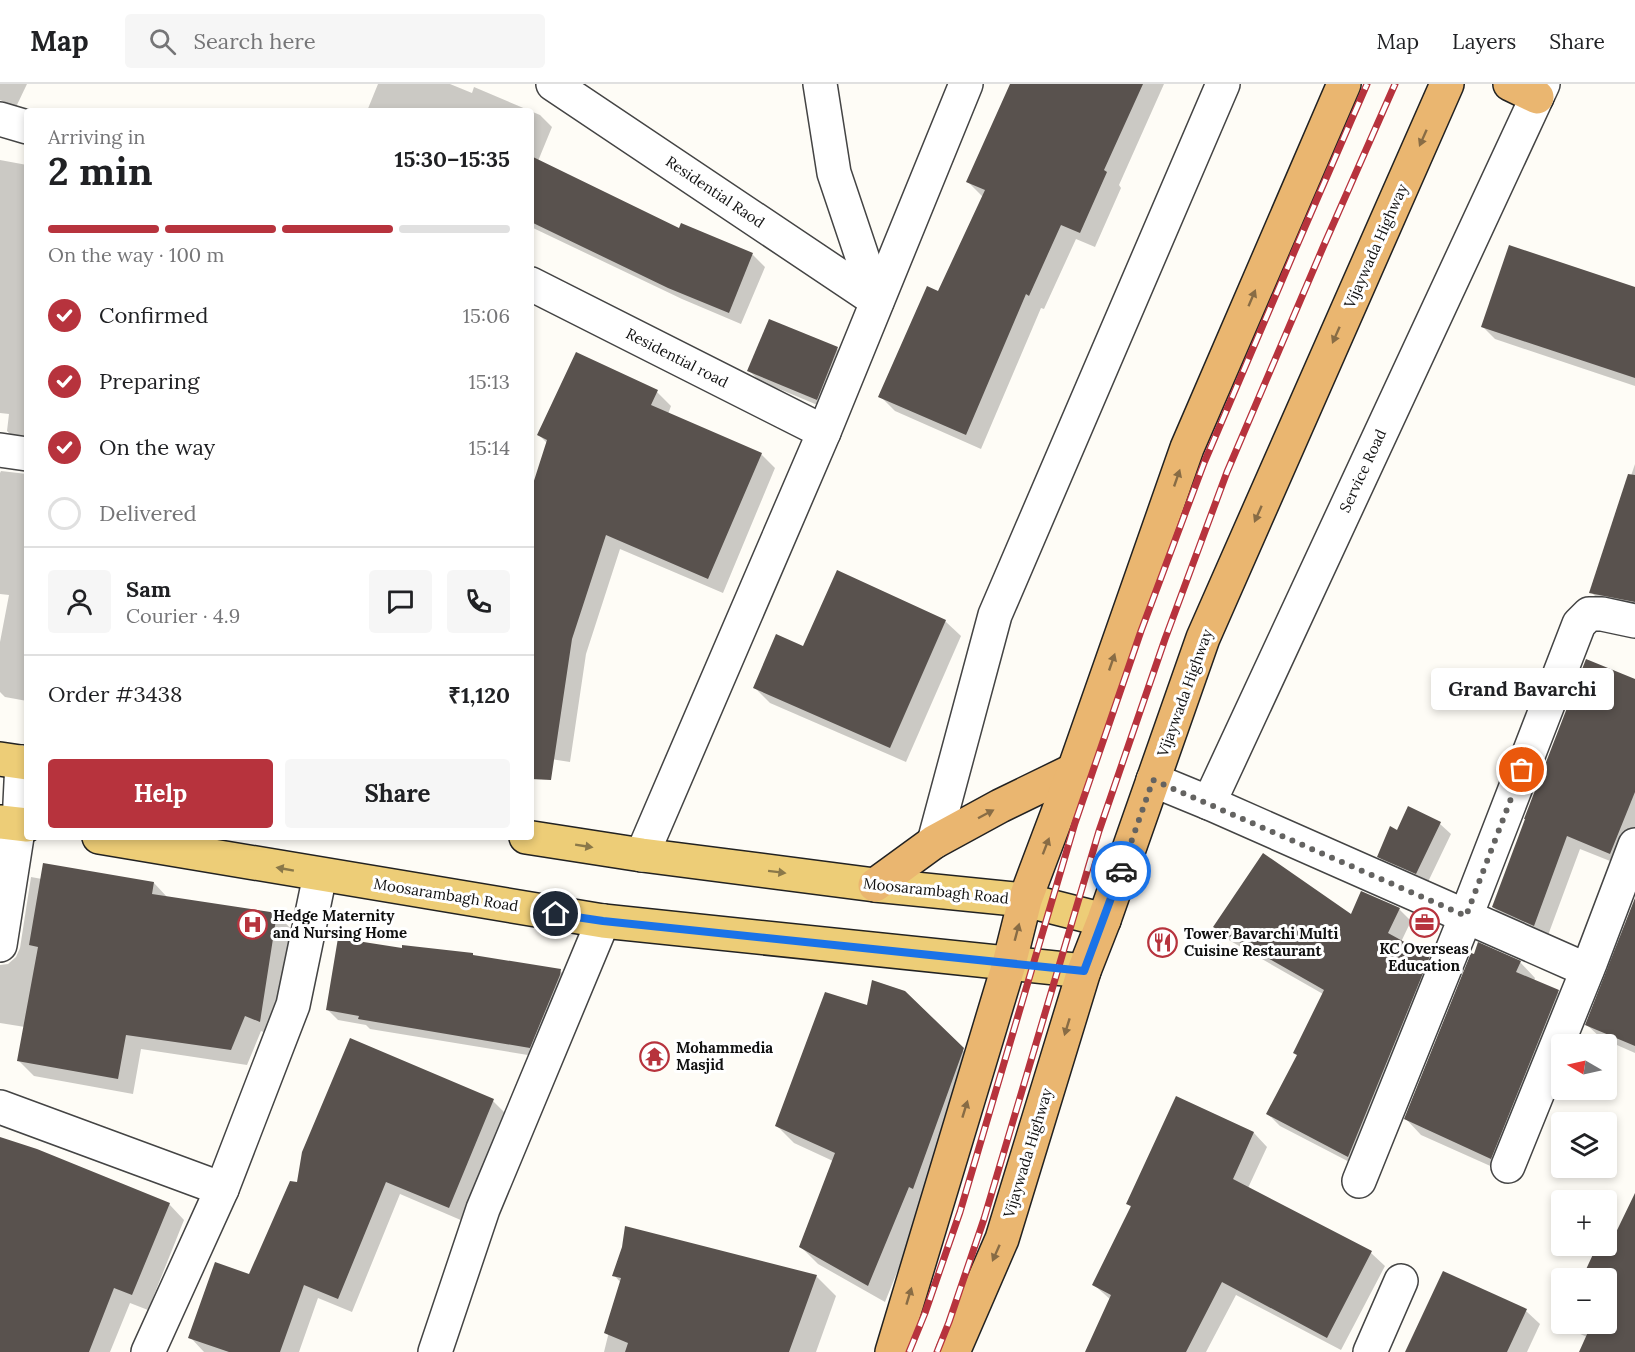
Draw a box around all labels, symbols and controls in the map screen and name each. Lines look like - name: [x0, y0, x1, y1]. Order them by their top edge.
- search box: [125, 14, 545, 68]
- text: Map: [30, 23, 89, 59]
- icon: search: [146, 25, 179, 58]
- text: Search here: [194, 27, 316, 55]
- text: Map: [1376, 28, 1419, 55]
- text: Layers: [1452, 28, 1516, 55]
- text: Share: [1549, 28, 1605, 55]
- text: Arriving in: [48, 124, 145, 149]
- one-way arrow: [1419, 129, 1428, 146]
- text: 15:30–15:35: [394, 145, 510, 173]
- text: 2 min: [48, 146, 153, 196]
- street label: Residential Raod: [662, 151, 768, 232]
- street label: Vijaywada Highway: [1339, 181, 1412, 312]
- text: On the way · 100 m: [48, 242, 224, 267]
- one-way arrow: [1247, 289, 1257, 307]
- icon: check: [48, 299, 81, 332]
- text: Confirmed: [99, 301, 208, 329]
- text: 15:06: [463, 303, 510, 328]
- street label: Residential road: [623, 324, 732, 392]
- one-way arrow: [1332, 327, 1341, 344]
- icon: check: [48, 365, 81, 398]
- text: Preparing: [99, 367, 199, 395]
- text: 15:13: [468, 369, 510, 394]
- street label: Service Road: [1335, 426, 1390, 516]
- icon: check: [48, 431, 81, 464]
- text: On the way: [99, 433, 215, 461]
- text: 15:14: [469, 435, 510, 460]
- one-way arrow: [1172, 469, 1182, 487]
- text: Delivered: [99, 499, 197, 527]
- one-way arrow: [1253, 505, 1263, 523]
- button: person: [48, 570, 111, 633]
- button: chat: [369, 570, 432, 633]
- button: phone: [447, 570, 510, 633]
- text: Sam: [126, 575, 171, 603]
- text: Courier · 4.9: [126, 603, 240, 628]
- street label: Vijaywada Highway: [1152, 626, 1216, 760]
- one-way arrow: [1108, 653, 1118, 671]
- callout: Grand Bavarchi: [1430, 668, 1613, 710]
- text: Grand Bavarchi: [1448, 676, 1597, 701]
- text: Order #3438: [48, 680, 182, 708]
- text: ₹1,120: [448, 681, 510, 709]
- pin: [1496, 744, 1547, 795]
- icon: bag: [1505, 753, 1538, 786]
- button: Help: [48, 759, 273, 828]
- button: Share: [285, 759, 510, 828]
- one-way arrow: [977, 809, 994, 819]
- one-way arrow: [1041, 836, 1051, 854]
- one-way arrow: [574, 841, 593, 850]
- courier: [1091, 841, 1151, 901]
- icon: car: [1105, 855, 1138, 888]
- one-way arrow: [275, 864, 294, 873]
- one-way arrow: [767, 867, 786, 877]
- street label: Moosarambagh Road: [862, 873, 1010, 908]
- street label: Moosarambagh Road: [372, 874, 520, 915]
- pin: [530, 888, 581, 939]
- icon: home: [539, 897, 572, 930]
- place label: Hedge Maternity and Nursing Home: [273, 906, 407, 942]
- office icon: KC Overseas Education: [1408, 906, 1440, 938]
- hospital icon: Hedge Maternity and Nursing Home: [236, 909, 268, 941]
- one-way arrow: [1013, 923, 1023, 941]
- place label: Tower Bavarchi Multi Cuisine Restaurant: [1184, 924, 1338, 960]
- restaurant icon: Tower Bavarchi Multi Cuisine Restaurant: [1147, 927, 1179, 959]
- place label: KC Overseas Education: [1379, 939, 1469, 975]
- one-way arrow: [1062, 1018, 1071, 1036]
- north arrow: [1551, 1034, 1617, 1100]
- map controls: [1551, 1034, 1617, 1334]
- place label: Mohammedia Masjid: [676, 1038, 773, 1074]
- temple icon: Mohammedia Masjid: [639, 1041, 671, 1073]
- street label: Vijaywada Highway: [999, 1086, 1056, 1221]
- one-way arrow: [961, 1100, 970, 1118]
- button: layers: [1551, 1112, 1617, 1178]
- button: +: [1551, 1190, 1617, 1256]
- one-way arrow: [991, 1244, 1000, 1262]
- button: −: [1551, 1268, 1617, 1334]
- one-way arrow: [904, 1287, 914, 1305]

